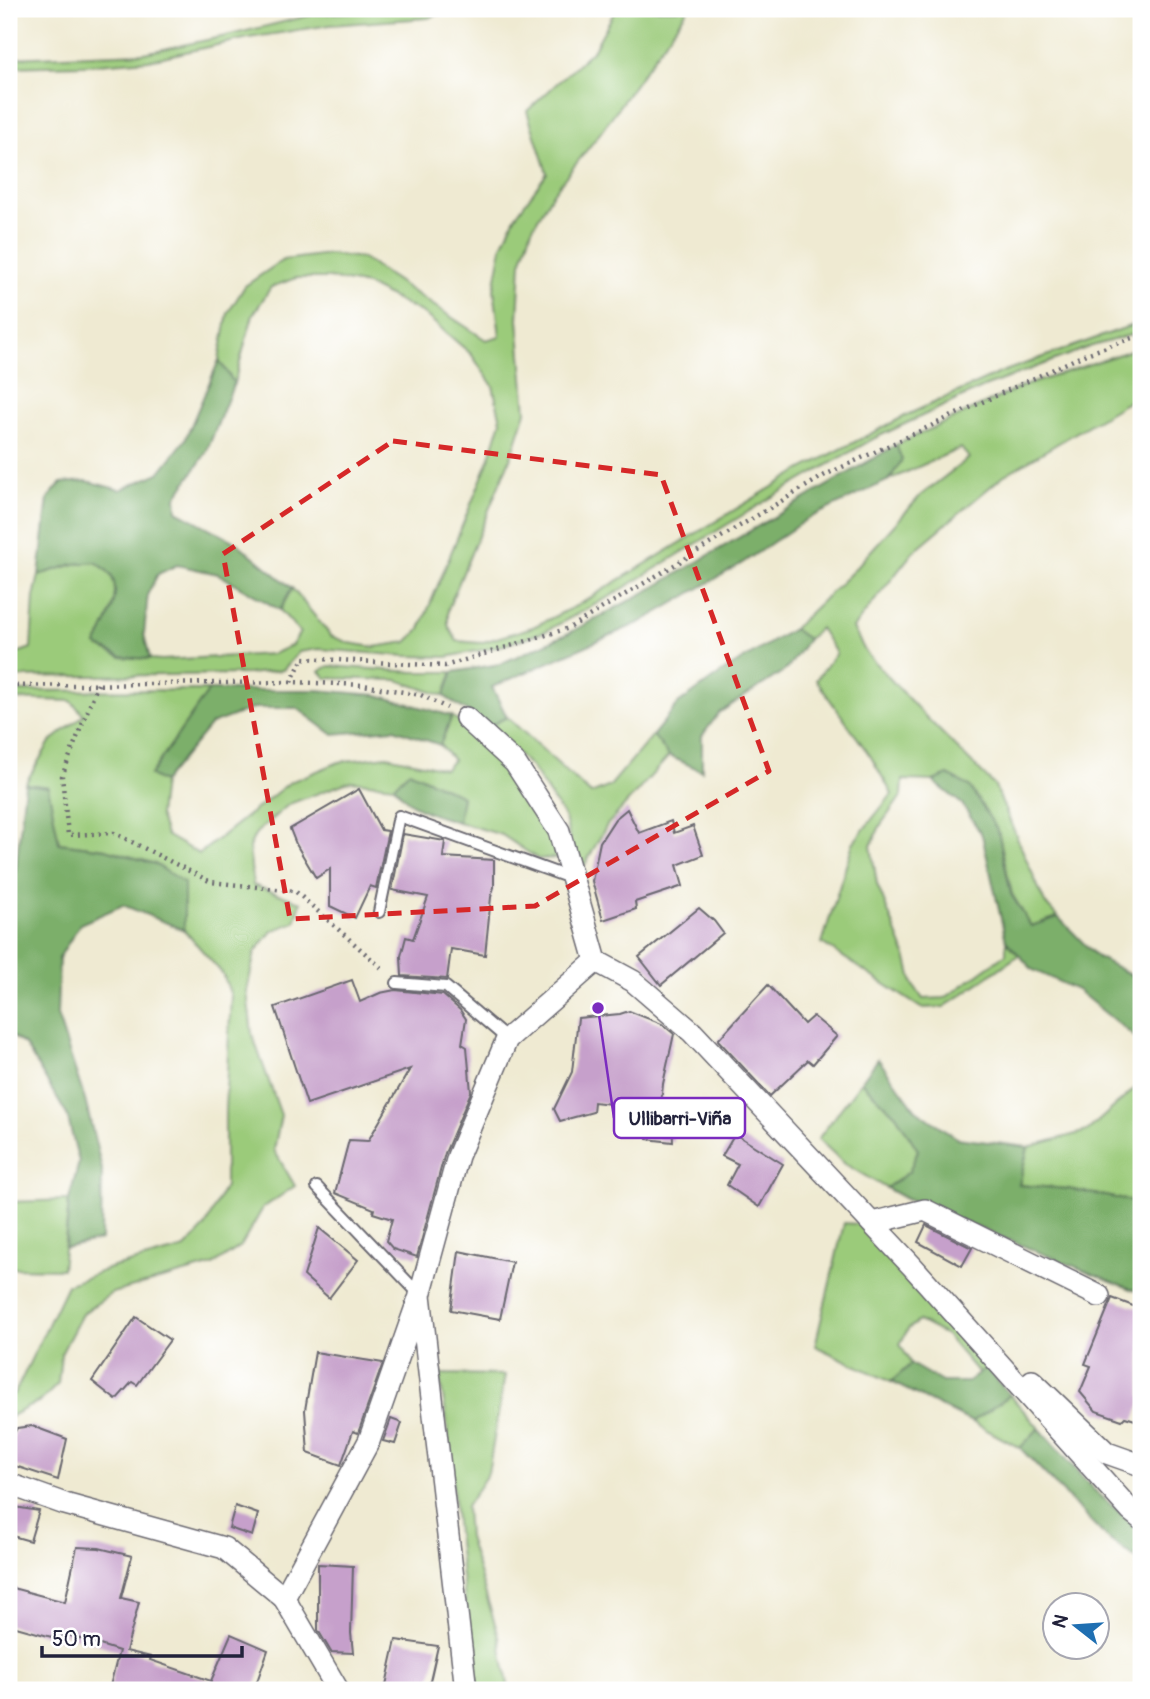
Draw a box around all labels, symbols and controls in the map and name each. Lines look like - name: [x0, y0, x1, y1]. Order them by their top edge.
- callout: Ullibarri-Viña: [614, 1098, 745, 1138]
- text: Ullibarri-Viña: [629, 1107, 732, 1131]
- north arrow: [1042, 1590, 1112, 1660]
- text: N: [1047, 1612, 1074, 1631]
- scale bar: [42, 1615, 242, 1659]
- text: 50 m: [52, 1626, 101, 1653]

